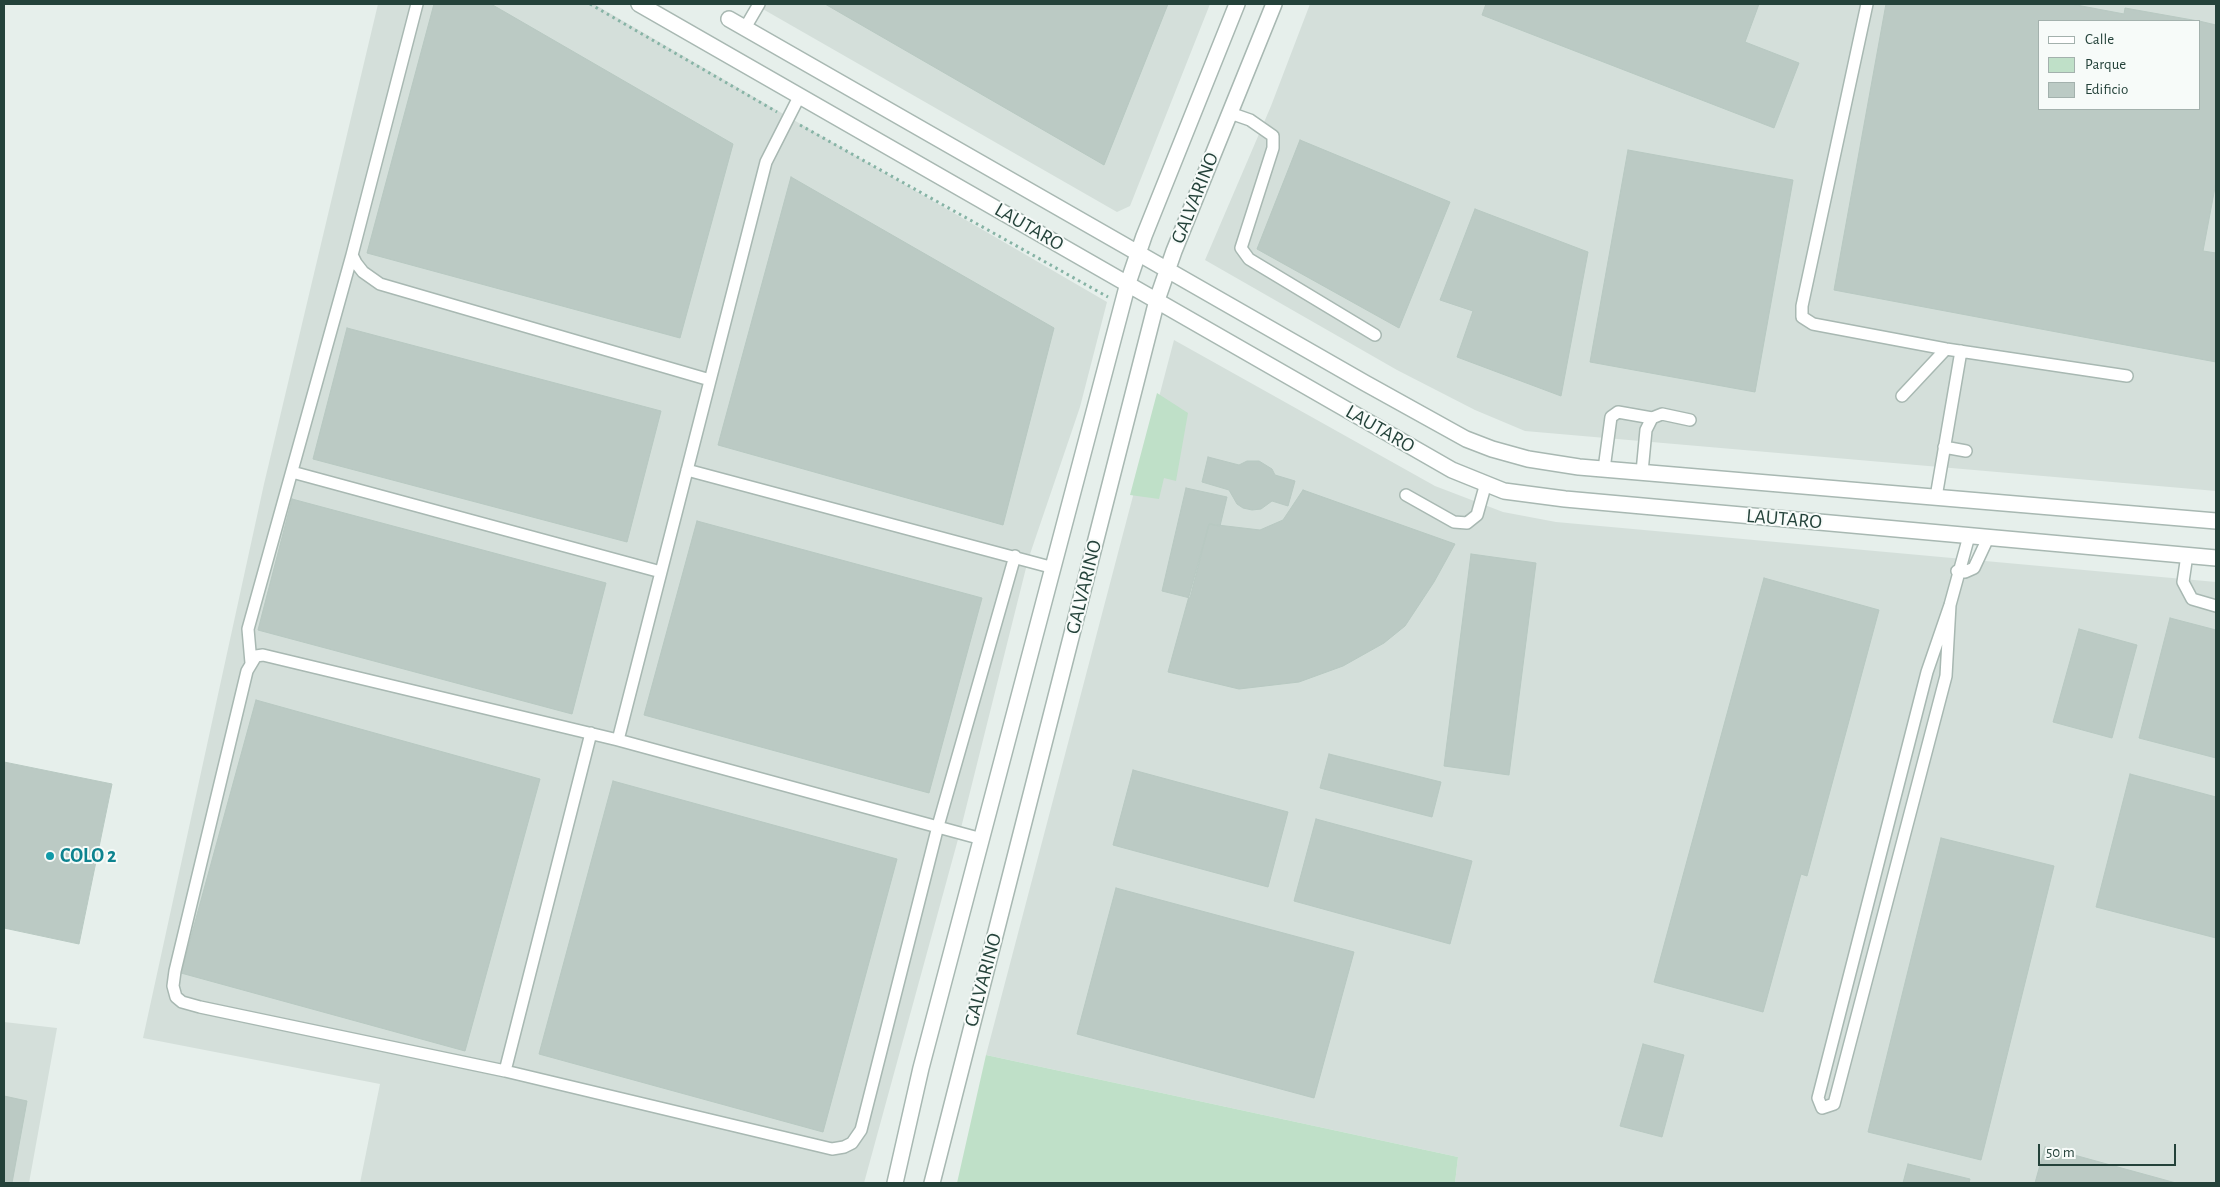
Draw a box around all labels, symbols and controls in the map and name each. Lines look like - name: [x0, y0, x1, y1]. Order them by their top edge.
- legend: [2038, 20, 2200, 110]
- text: Calle: [2085, 32, 2114, 47]
- text: Parque: [2085, 57, 2126, 72]
- text: Edificio: [2085, 82, 2128, 97]
- street label: GALVARINO: [1166, 149, 1224, 247]
- street label: LAUTARO: [990, 198, 1068, 256]
- street label: LAUTARO: [1341, 400, 1419, 458]
- street label: LAUTARO: [1745, 504, 1823, 534]
- street label: GALVARINO: [1061, 538, 1107, 636]
- place label: COLO 2: [60, 844, 116, 868]
- marker: COLO 2: [44, 850, 56, 862]
- street label: GALVARINO: [959, 931, 1007, 1029]
- scale bar: [2040, 1134, 2178, 1166]
- text: 50 m: [2046, 1145, 2075, 1160]

